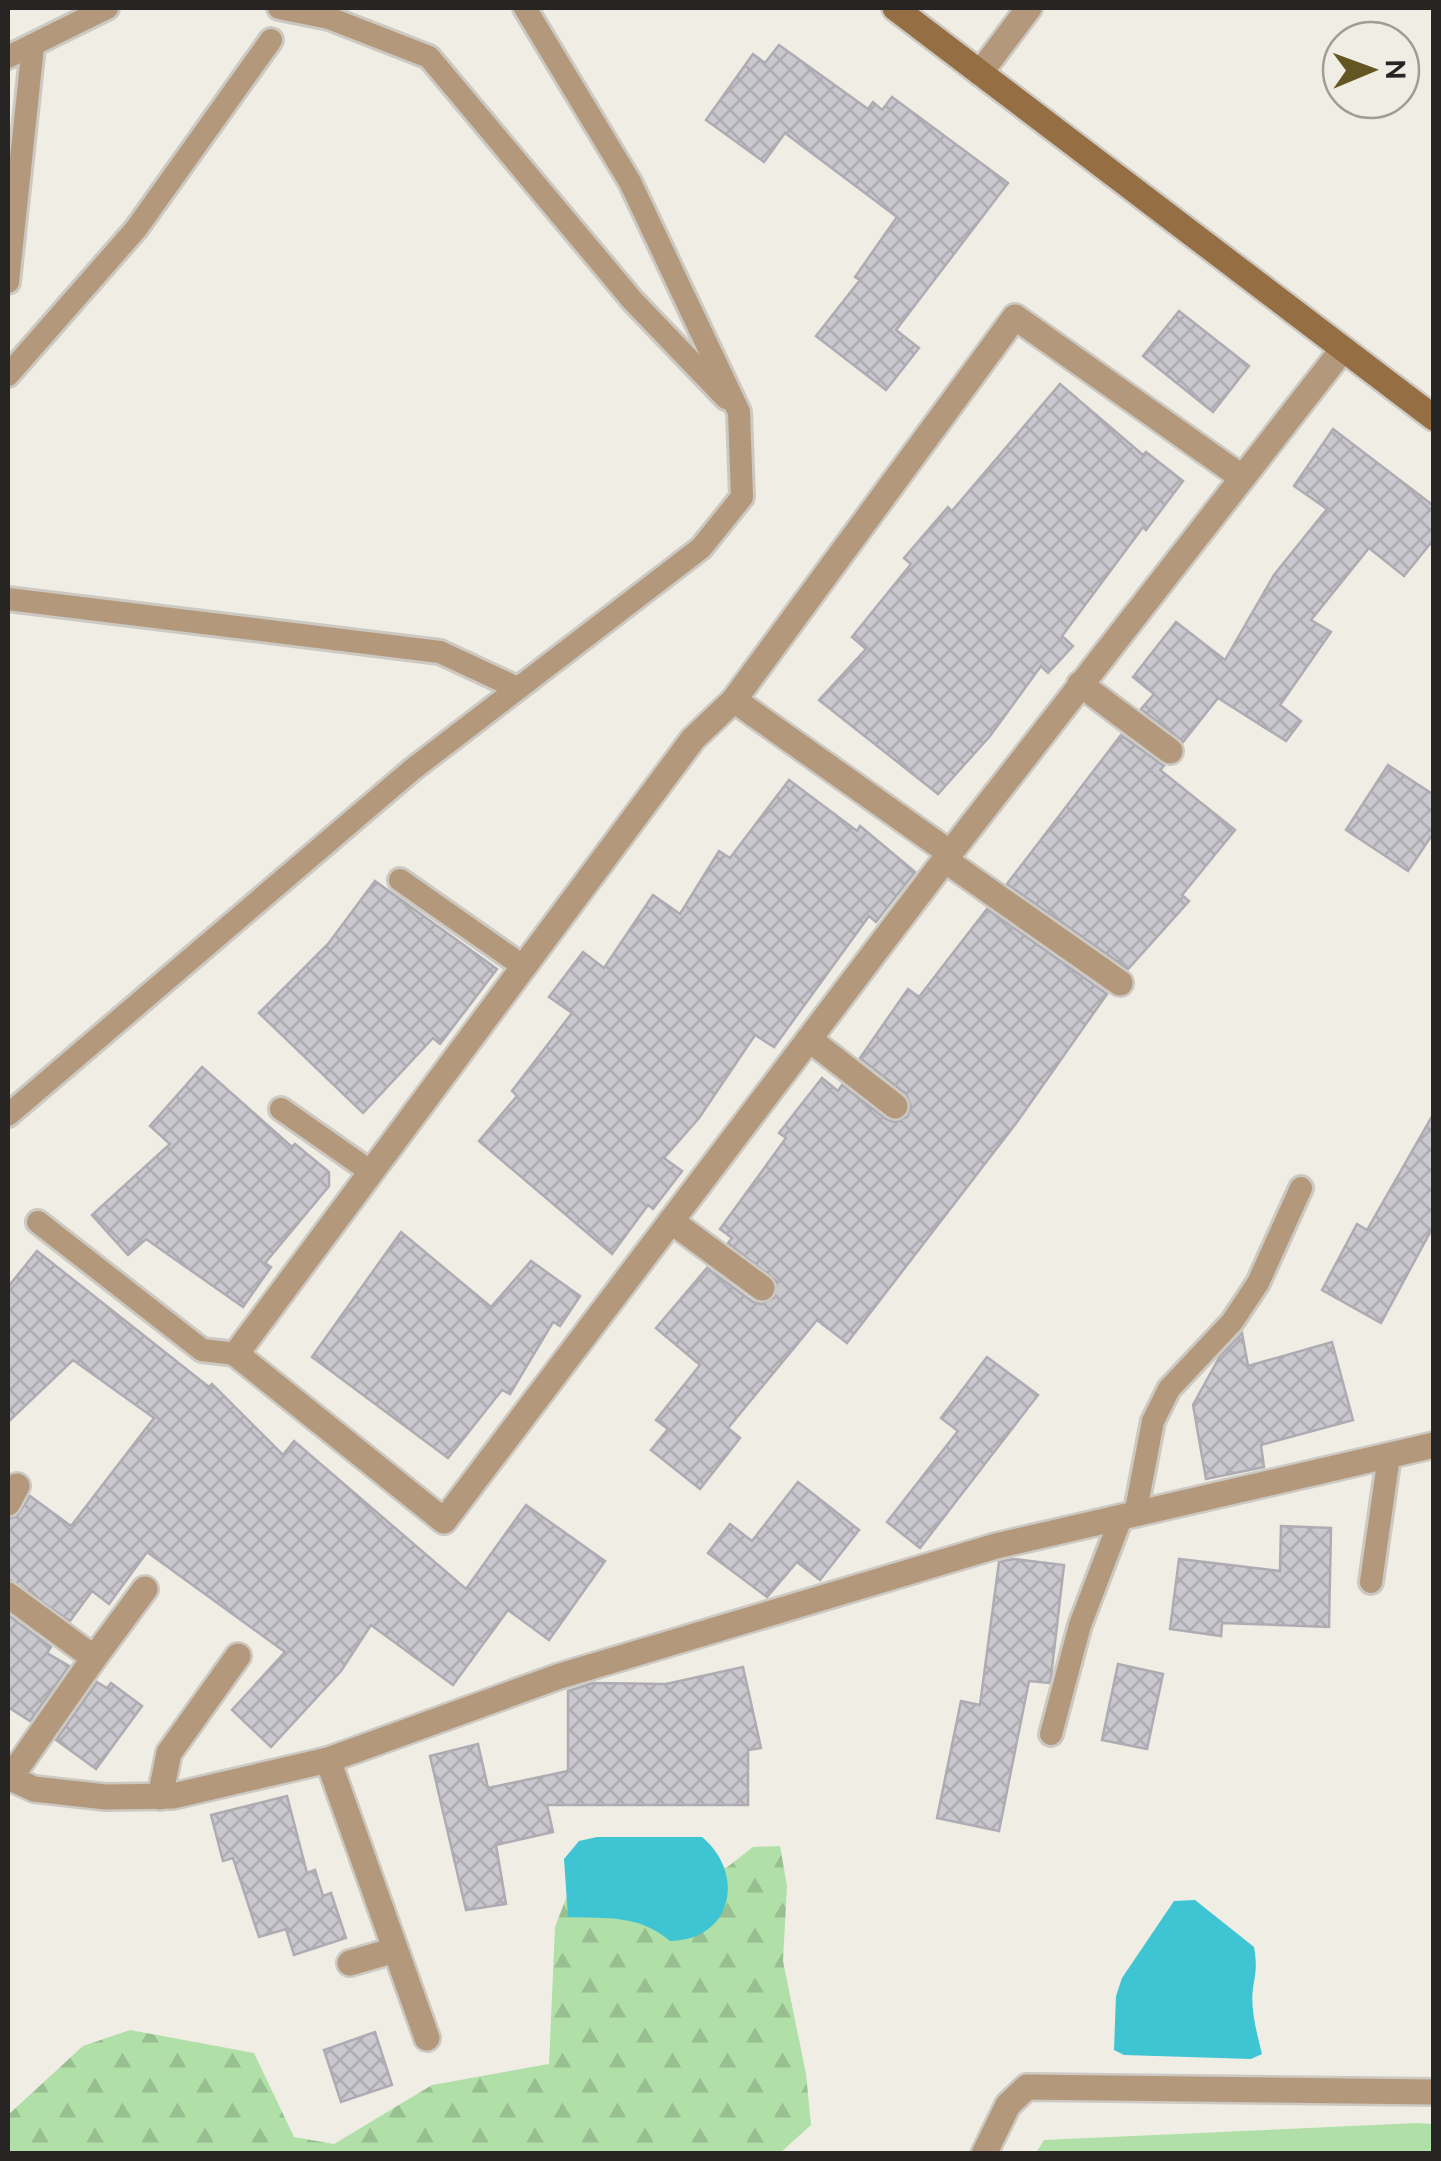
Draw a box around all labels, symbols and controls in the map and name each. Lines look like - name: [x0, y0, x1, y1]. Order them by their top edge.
- north arrow: [1321, 20, 1421, 120]
- text: N: [1381, 59, 1412, 80]

